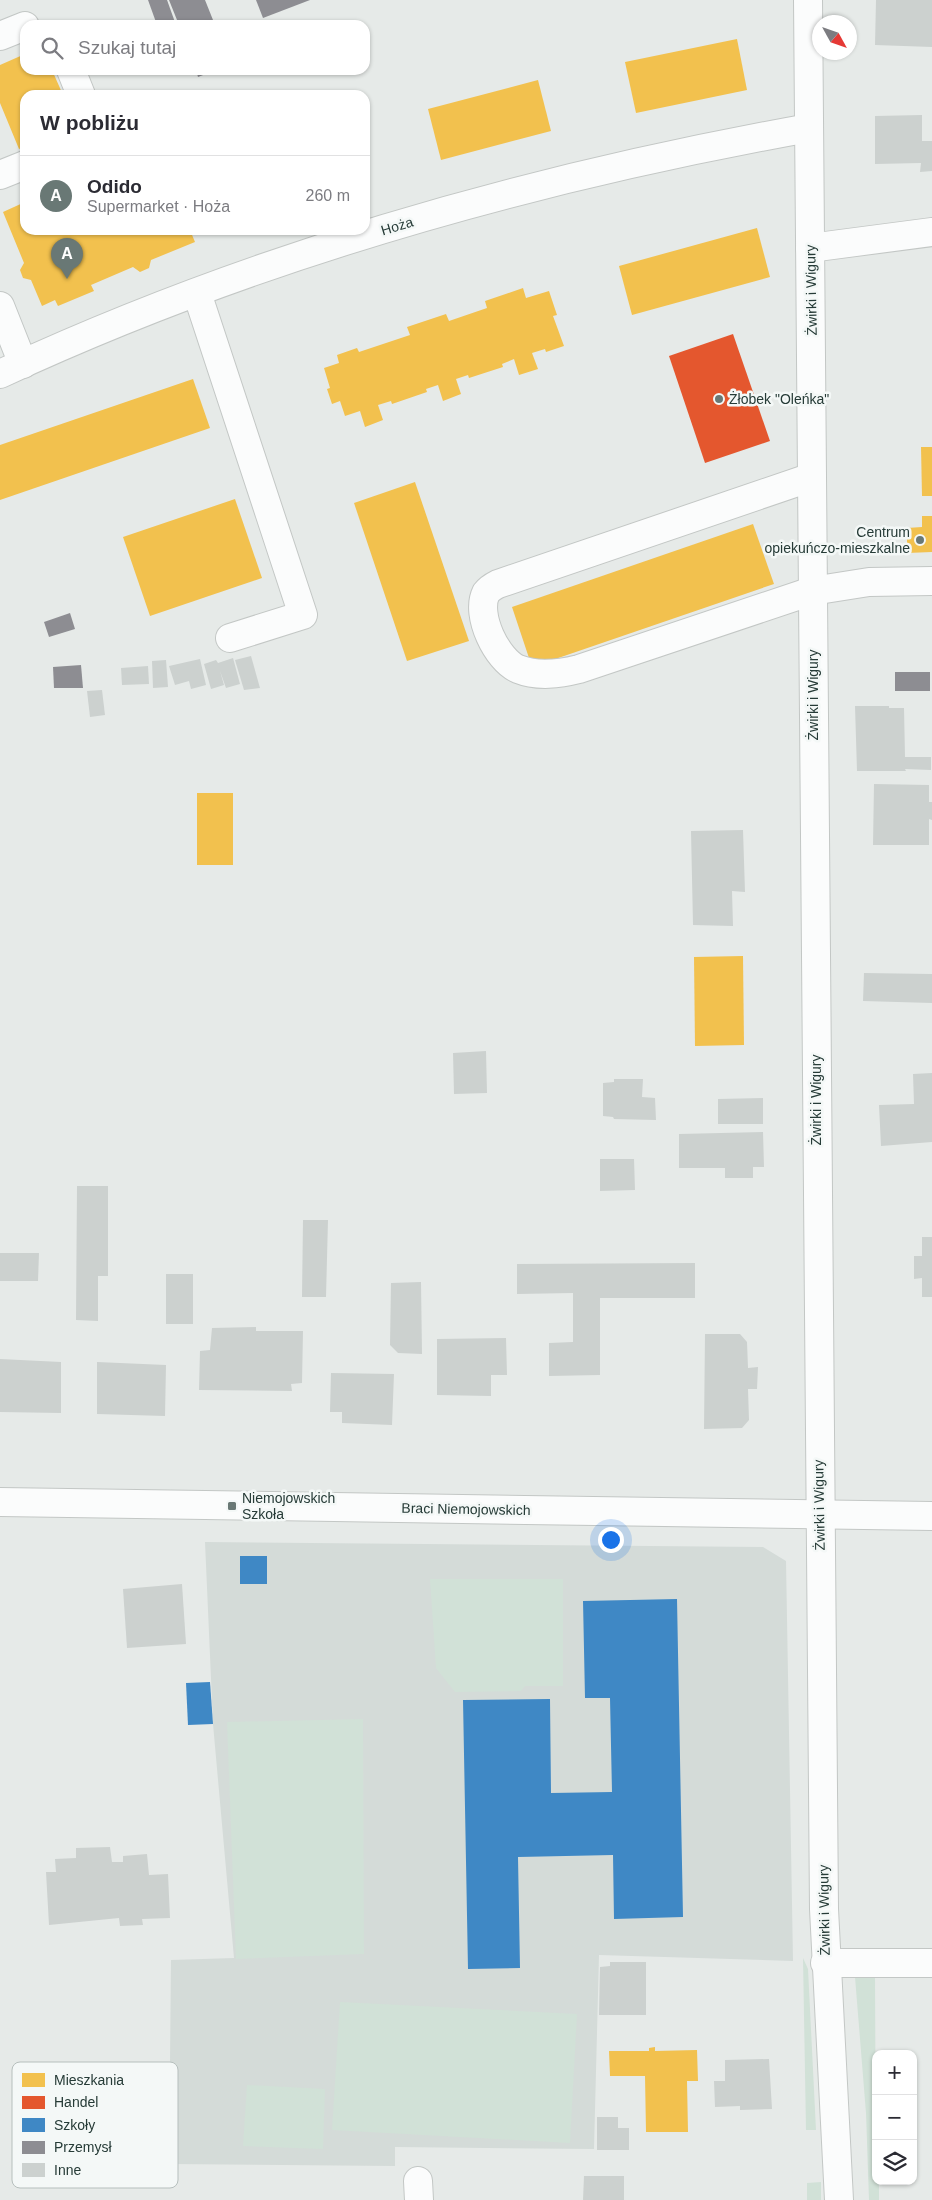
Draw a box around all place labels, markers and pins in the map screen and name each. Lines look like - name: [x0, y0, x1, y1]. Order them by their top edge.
- pin: A: [51, 238, 83, 279]
- place label: Żłobek "Oleńka": [729, 390, 829, 407]
- marker: Żłobek "Oleńka": [713, 393, 725, 405]
- place label: Centrum opiekuńczo-mieszkalne: [764, 524, 910, 556]
- marker: Centrum opiekuńczo-mieszkalne: [914, 534, 926, 546]
- place label: Niemojowskich Szkoła: [242, 1490, 335, 1522]
- marker: Niemojowskich Szkoła: [226, 1500, 238, 1512]

